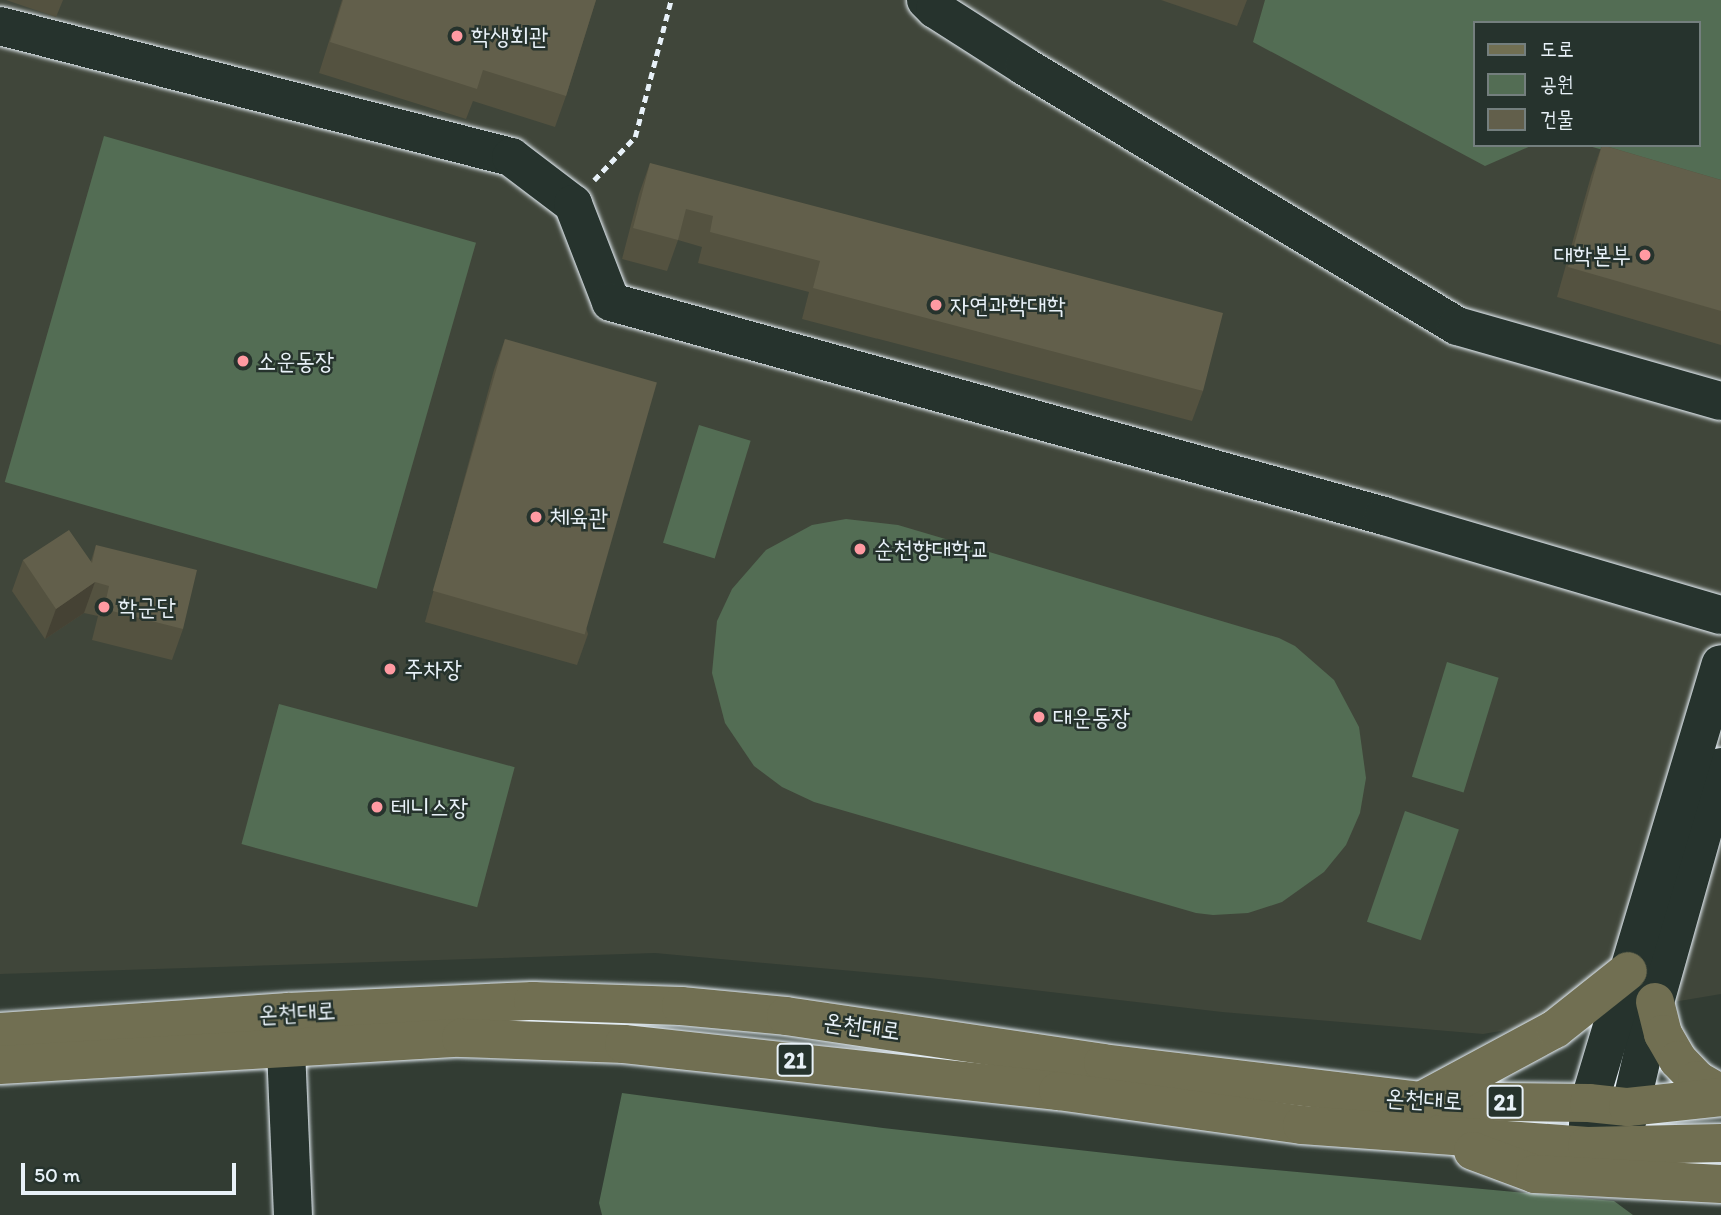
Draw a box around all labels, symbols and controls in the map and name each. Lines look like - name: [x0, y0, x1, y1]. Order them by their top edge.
- legend: [1472, 21, 1700, 147]
- place label: 학생회관: [471, 22, 548, 50]
- marker: 학생회관: [449, 28, 465, 44]
- text: 도로: [1540, 36, 1574, 61]
- text: 공원: [1540, 71, 1574, 96]
- text: 건물: [1540, 106, 1574, 131]
- place label: 대학본부: [1554, 241, 1631, 269]
- marker: 대학본부: [1637, 247, 1653, 263]
- place label: 자연과학대학: [950, 291, 1066, 319]
- marker: 자연과학대학: [928, 297, 944, 313]
- place label: 소운동장: [257, 347, 334, 375]
- marker: 소운동장: [235, 353, 251, 369]
- place label: 체육관: [550, 503, 608, 531]
- marker: 체육관: [528, 509, 544, 525]
- place label: 순천향대학교: [874, 535, 990, 563]
- marker: 순천향대학교: [852, 541, 868, 557]
- place label: 학군단: [118, 593, 176, 621]
- marker: 학군단: [96, 599, 112, 615]
- place label: 주차장: [404, 655, 462, 683]
- marker: 주차장: [382, 661, 398, 677]
- place label: 대운동장: [1053, 703, 1130, 731]
- marker: 대운동장: [1031, 709, 1047, 725]
- place label: 테니스장: [391, 793, 468, 821]
- marker: 테니스장: [369, 799, 385, 815]
- street label: 온천대로: [258, 996, 336, 1028]
- street label: 온천대로: [822, 1006, 902, 1046]
- road number: 21: [776, 1040, 814, 1079]
- road number: 21: [1486, 1082, 1524, 1121]
- street label: 온천대로: [1385, 1083, 1463, 1115]
- scale bar: [24, 1148, 240, 1192]
- text: 50 m: [34, 1162, 80, 1187]

